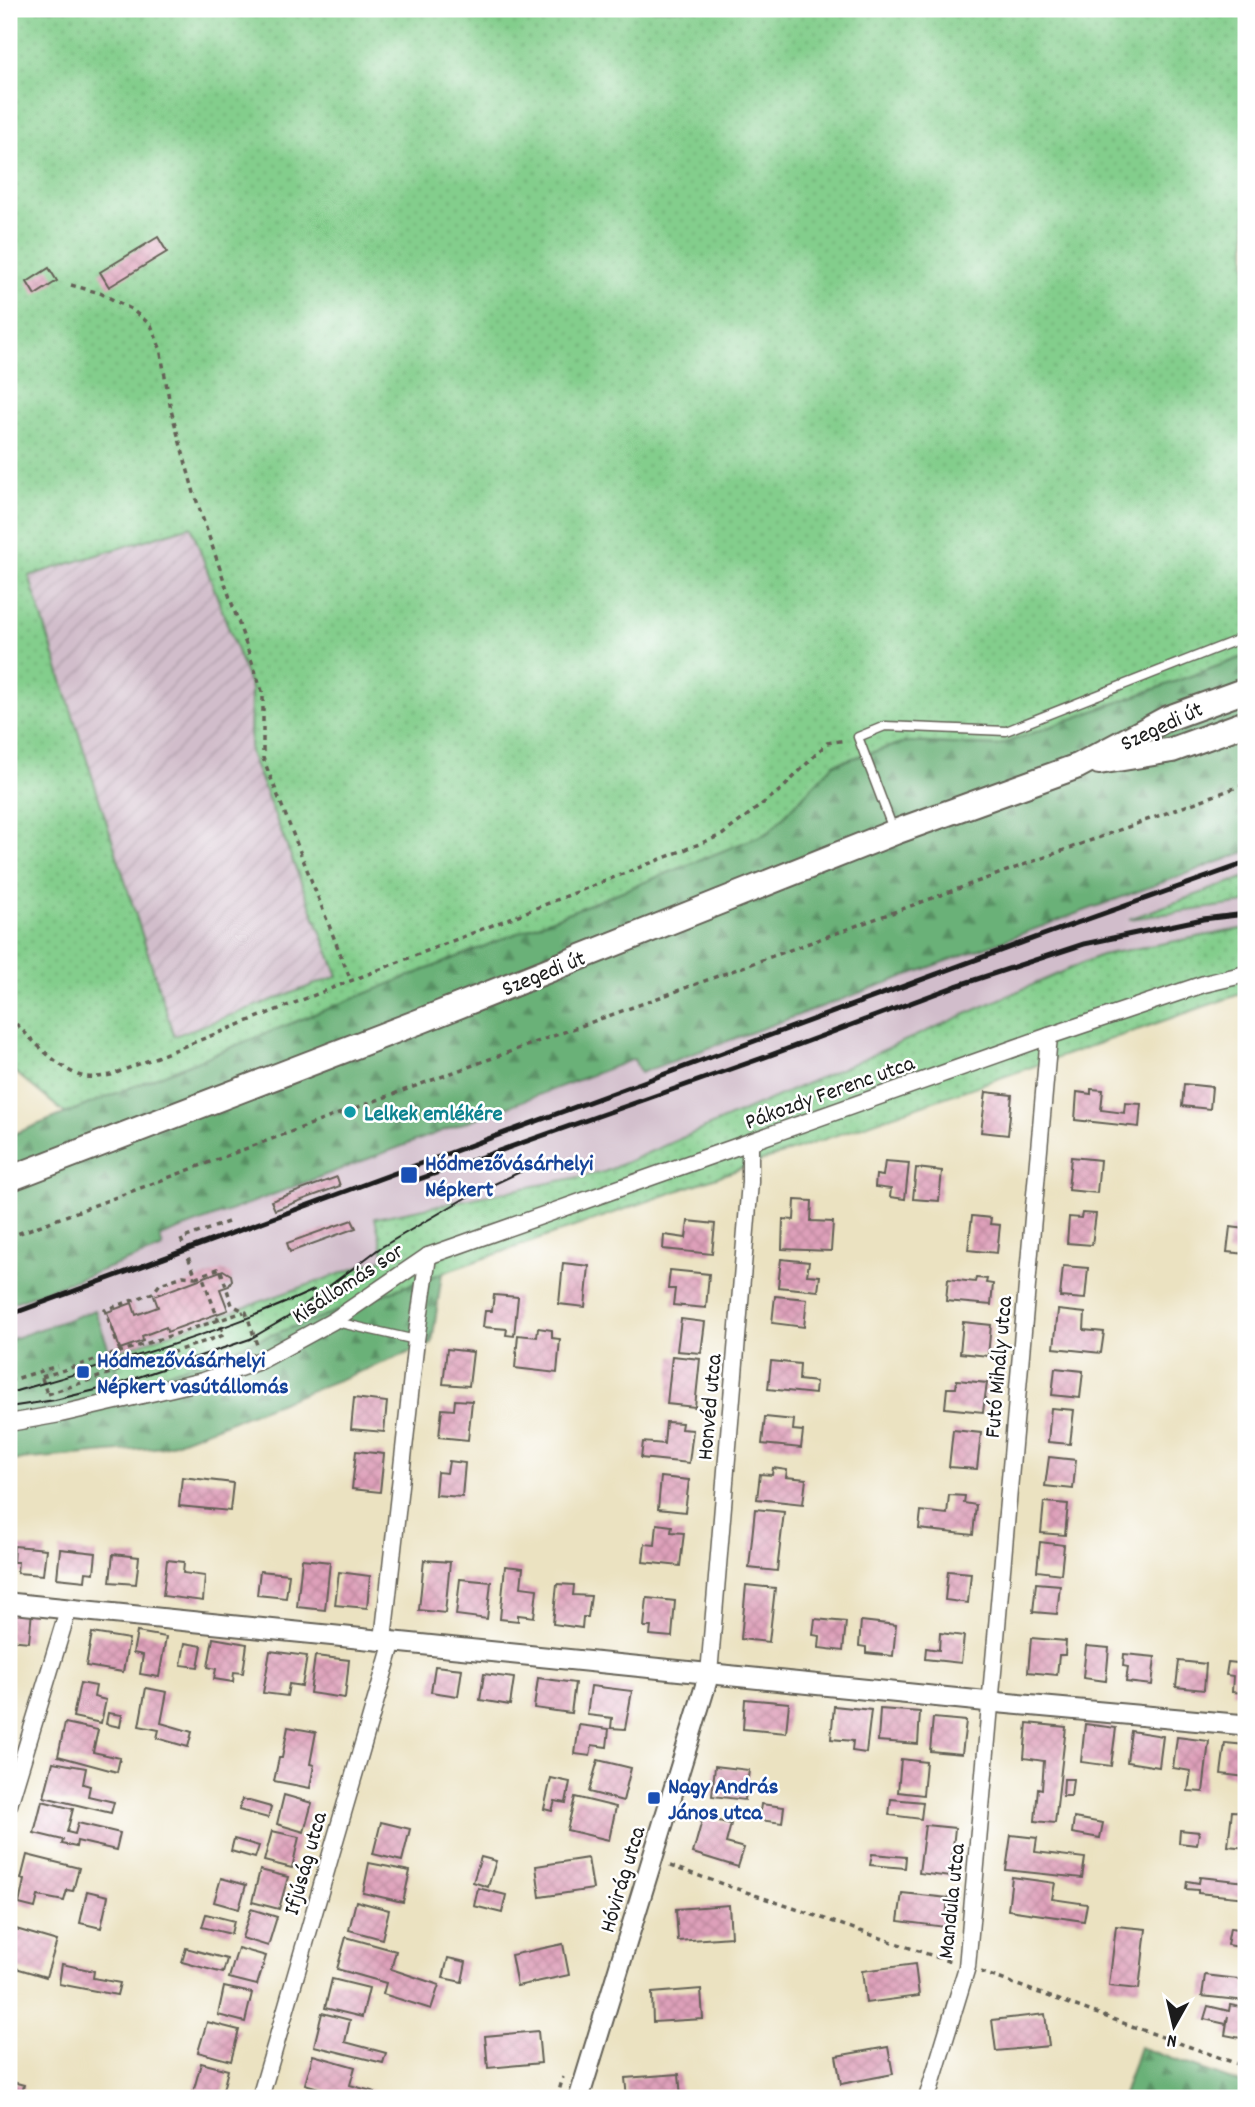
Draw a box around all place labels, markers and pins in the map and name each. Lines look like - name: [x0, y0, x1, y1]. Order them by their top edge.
- place label: Lelkek emlékére: [364, 1099, 503, 1132]
- marker: Lelkek emlékére: [342, 1104, 358, 1120]
- place label: Hódmezővásárhelyi Népkert: [425, 1149, 594, 1208]
- marker: Hódmezővásárhelyi Népkert: [399, 1165, 419, 1185]
- place label: Hódmezővásárhelyi Népkert vasútállomás: [97, 1346, 289, 1405]
- marker: Hódmezővásárhelyi Népkert vasútállomás: [75, 1364, 91, 1380]
- place label: Nagy András János utca: [668, 1772, 779, 1831]
- marker: Nagy András János utca: [646, 1790, 662, 1806]

